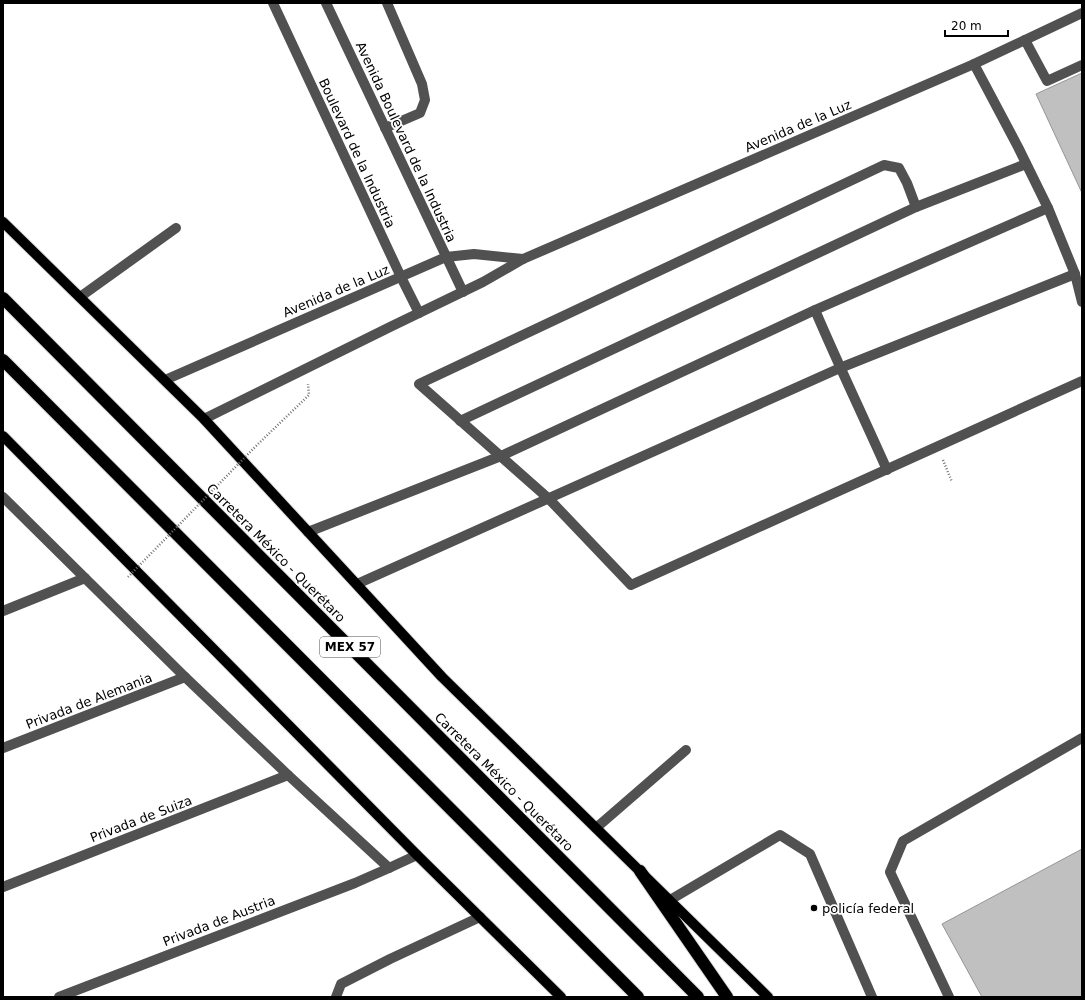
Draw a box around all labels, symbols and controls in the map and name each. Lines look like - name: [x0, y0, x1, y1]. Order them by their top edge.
- scale bar: [945, 12, 1008, 38]
- text: 20 m: [951, 19, 982, 33]
- street label: Avenida Boulevard de la Industria: [353, 39, 459, 245]
- street label: Boulevard de la Industria: [315, 76, 399, 230]
- street label: Avenida de la Luz: [743, 97, 854, 155]
- street label: Avenida de la Luz: [281, 262, 392, 320]
- street label: Carretera México - Querétaro: [204, 481, 348, 625]
- road number: MEX 57: [320, 637, 380, 657]
- street label: Privada de Alemania: [24, 670, 154, 732]
- street label: Carretera México - Querétaro: [432, 710, 576, 854]
- street label: Privada de Suiza: [88, 793, 194, 845]
- street label: Privada de Austria: [161, 893, 277, 949]
- place label: policía federal: [822, 901, 914, 916]
- marker: policía federal: [809, 903, 819, 913]

